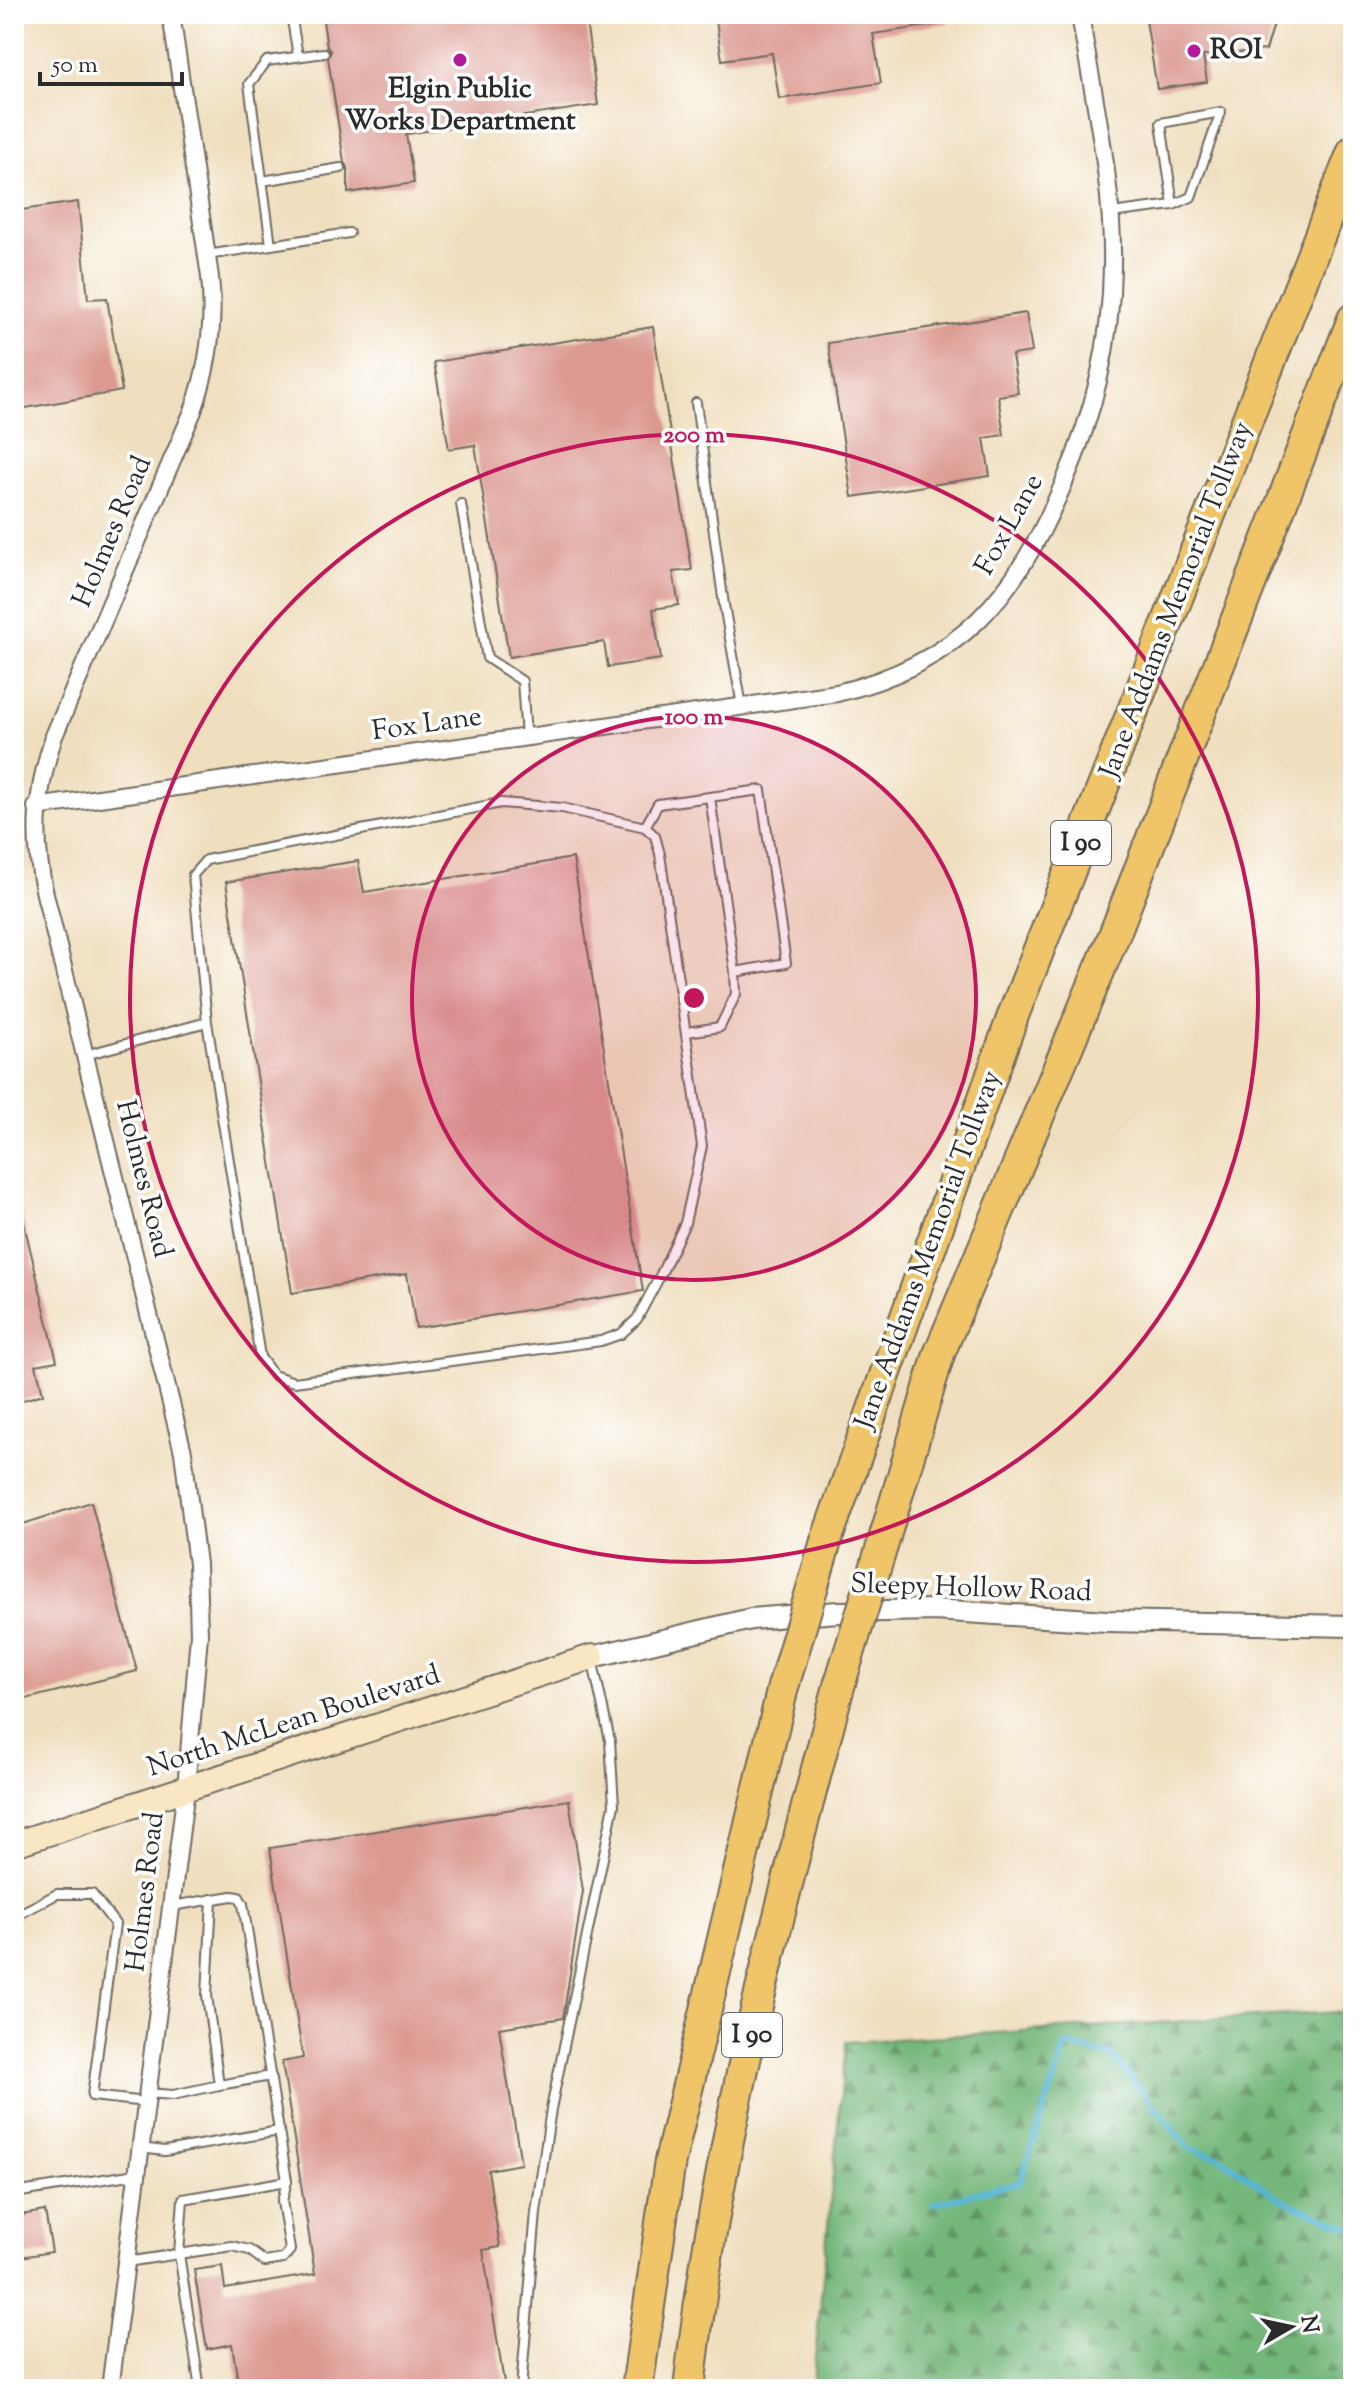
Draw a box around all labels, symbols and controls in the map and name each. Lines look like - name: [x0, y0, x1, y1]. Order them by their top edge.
- place label: ROI: [1210, 31, 1263, 71]
- scale bar: [40, 36, 182, 86]
- marker: ROI: [1185, 42, 1203, 60]
- text: 50 m: [50, 49, 98, 83]
- marker: Elgin Public Works Department: [451, 51, 469, 69]
- place label: Elgin Public Works Department: [344, 70, 576, 142]
- street label: Jane Addams Memorial Tollway: [1090, 416, 1264, 786]
- text: 200 m: [663, 419, 725, 453]
- street label: Holmes Road: [63, 450, 163, 614]
- street label: Fox Lane: [966, 467, 1054, 583]
- street label: Fox Lane: [369, 698, 485, 752]
- text: 100 m: [665, 701, 723, 735]
- road number: I 90: [1051, 821, 1111, 865]
- centre of rings: [680, 984, 708, 1012]
- street label: Jane Addams Memorial Tollway: [845, 1065, 1013, 1437]
- street label: Holmes Road: [104, 1096, 182, 1262]
- street label: Sleepy Hollow Road: [850, 1565, 1093, 1613]
- street label: North McLean Boulevard: [142, 1656, 446, 1788]
- street label: Holmes Road: [116, 1810, 176, 1974]
- road number: I 90: [722, 2013, 782, 2057]
- north arrow: [1251, 2287, 1331, 2367]
- text: N: [1291, 2313, 1325, 2336]

